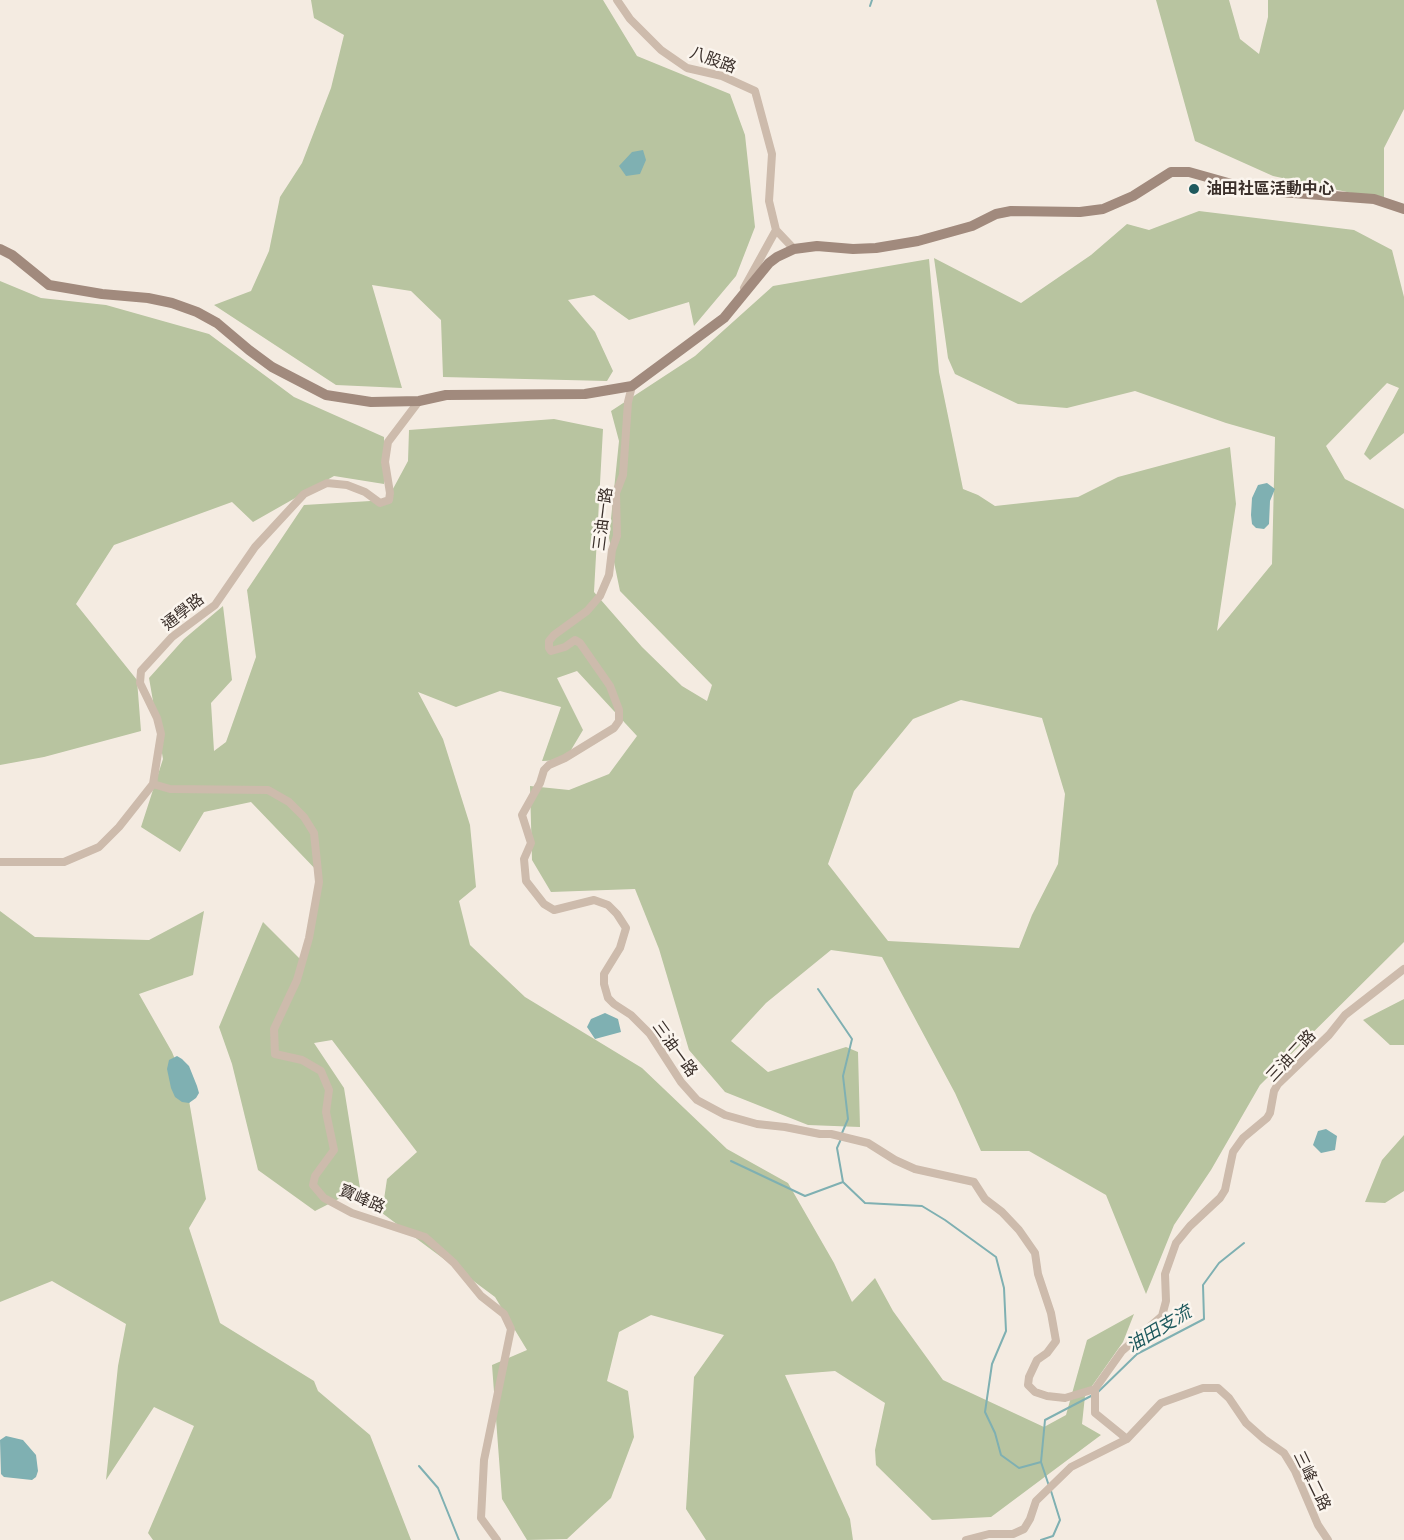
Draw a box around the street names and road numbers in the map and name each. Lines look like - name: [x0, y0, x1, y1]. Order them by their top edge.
- street label: 八股路: [687, 43, 739, 77]
- street label: 三油一路: [590, 486, 616, 552]
- street label: 通學路: [158, 590, 208, 634]
- street label: 三油一路: [648, 1017, 702, 1081]
- street label: 三油二路: [1262, 1026, 1320, 1086]
- street label: 寶峰路: [336, 1181, 388, 1217]
- street label: 三峰二路: [1289, 1448, 1335, 1514]

